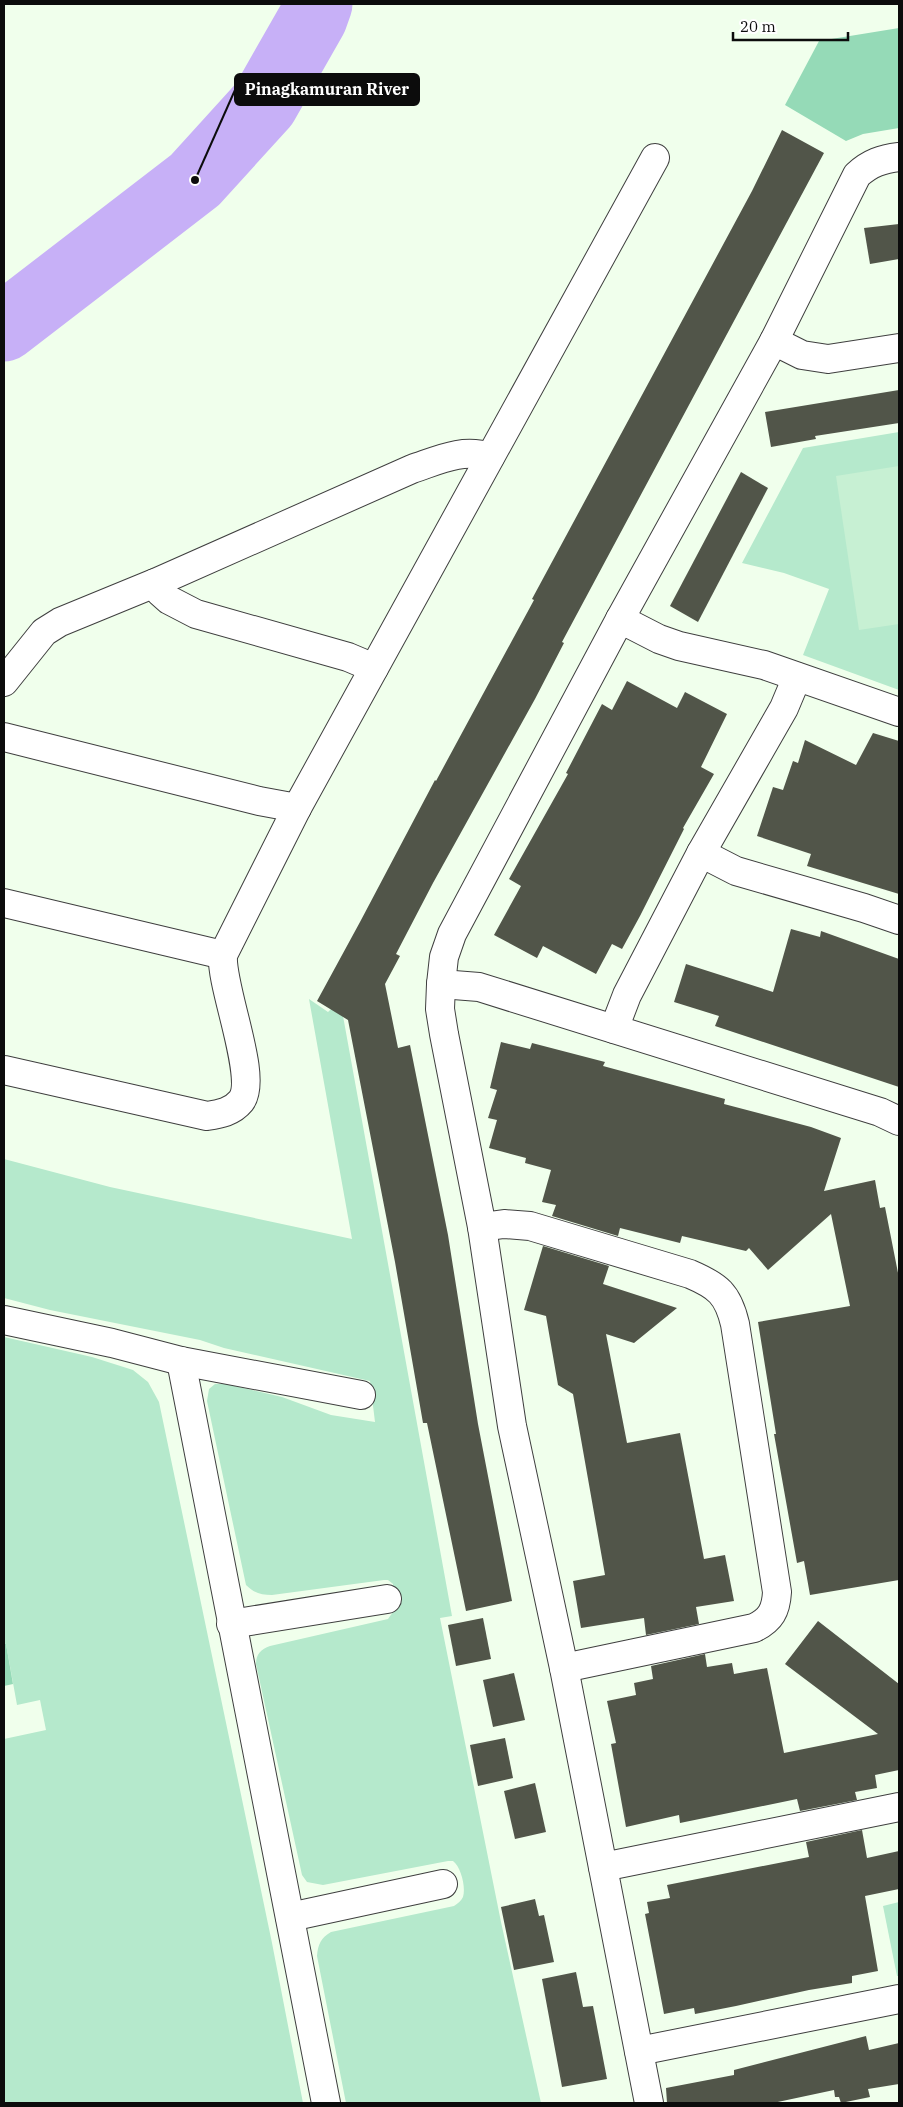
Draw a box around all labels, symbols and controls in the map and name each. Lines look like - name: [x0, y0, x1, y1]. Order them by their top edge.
- scale bar: [733, 10, 848, 42]
- text: 20 m: [740, 17, 776, 36]
- callout: Pinagkamuran River: [235, 74, 419, 105]
- text: Pinagkamuran River: [245, 79, 409, 99]

